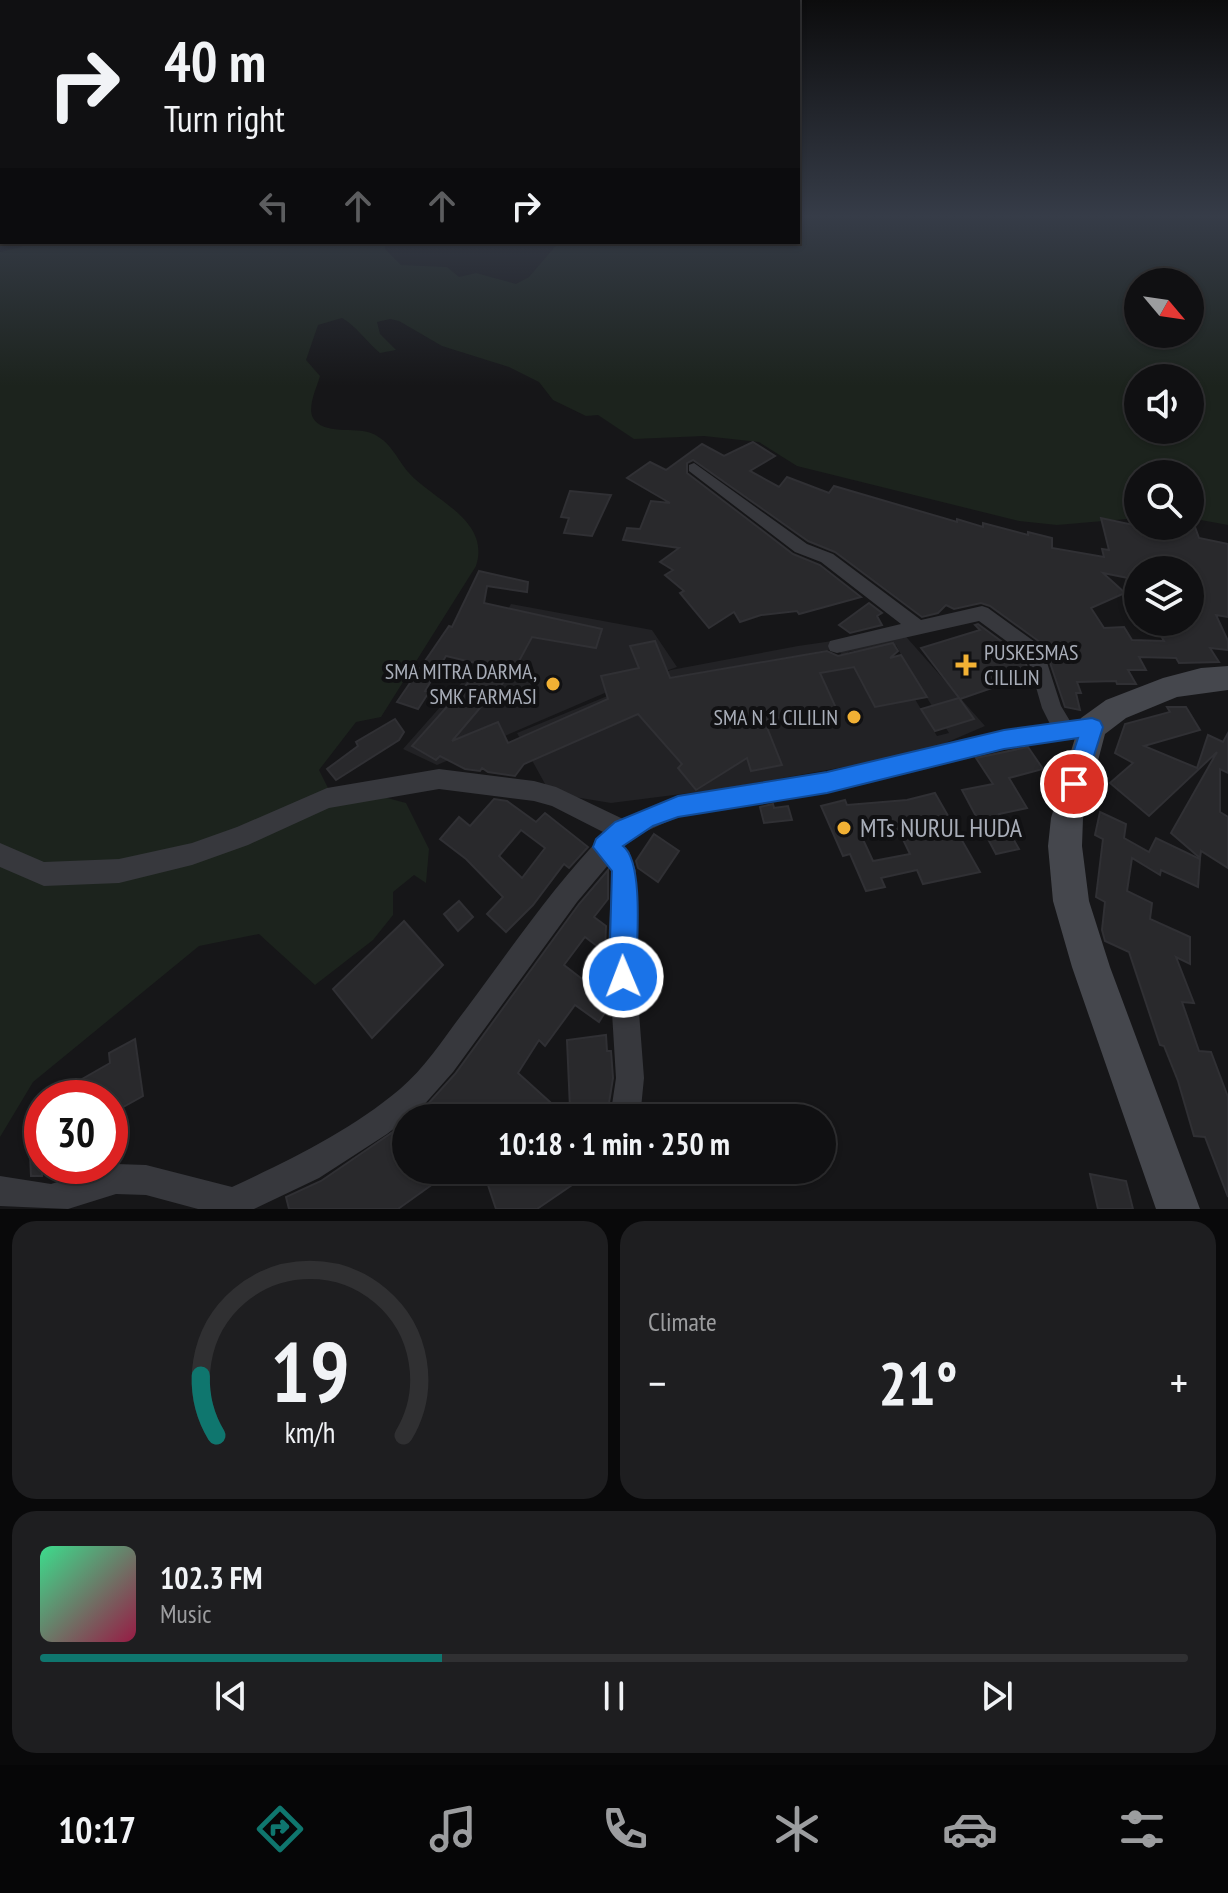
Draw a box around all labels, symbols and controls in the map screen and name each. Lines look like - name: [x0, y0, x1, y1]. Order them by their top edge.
- text: 40 m: [164, 25, 266, 97]
- icon: right: [32, 32, 136, 136]
- text: Turn right: [164, 95, 285, 142]
- icon: left: [252, 184, 296, 228]
- icon: ahead: [336, 184, 380, 228]
- icon: ahead: [420, 184, 464, 228]
- icon: right: [504, 184, 548, 228]
- north arrow: [1124, 268, 1204, 348]
- map controls: [1124, 268, 1204, 636]
- button: sound: [1124, 364, 1204, 444]
- button: search: [1124, 460, 1204, 540]
- button: layers: [1124, 556, 1204, 636]
- place label: PUSKESMAS CILILIN: [984, 638, 1078, 691]
- marker: PUSKESMAS CILILIN: [955, 654, 977, 676]
- place label: SMA MITRA DARMA, SMK FARMASI: [385, 657, 537, 710]
- marker: SMA MITRA DARMA, SMK FARMASI: [544, 675, 562, 693]
- place label: SMA N 1 CILILIN: [714, 703, 838, 731]
- marker: SMA N 1 CILILIN: [845, 708, 863, 726]
- pin: [1040, 750, 1108, 818]
- icon: arrive: [1052, 762, 1096, 806]
- place label: MTs NURUL HUDA: [860, 811, 1023, 844]
- marker: MTs NURUL HUDA: [835, 819, 853, 837]
- position arrow: [581, 935, 665, 1019]
- speed limit sign: 30: [24, 1080, 128, 1184]
- text: 10:18 · 1 min · 250 m: [498, 1124, 730, 1163]
- text: Climate: [648, 1305, 717, 1338]
- text: 19: [270, 1317, 350, 1425]
- text: 21°: [878, 1344, 958, 1422]
- text: −: [648, 1354, 666, 1411]
- text: +: [1170, 1354, 1188, 1411]
- text: km/h: [285, 1414, 335, 1451]
- text: 102.3 FM: [160, 1558, 262, 1597]
- text: Music: [160, 1597, 212, 1630]
- icon: previous: [209, 1674, 253, 1718]
- icon: pause: [592, 1674, 636, 1718]
- icon: next: [975, 1674, 1019, 1718]
- icon: directions: [252, 1801, 308, 1857]
- icon: music: [425, 1801, 481, 1857]
- icon: phone: [597, 1801, 653, 1857]
- icon: climate: [769, 1801, 825, 1857]
- icon: car: [942, 1801, 998, 1857]
- icon: filters: [1114, 1801, 1170, 1857]
- text: 10:17: [58, 1806, 136, 1853]

